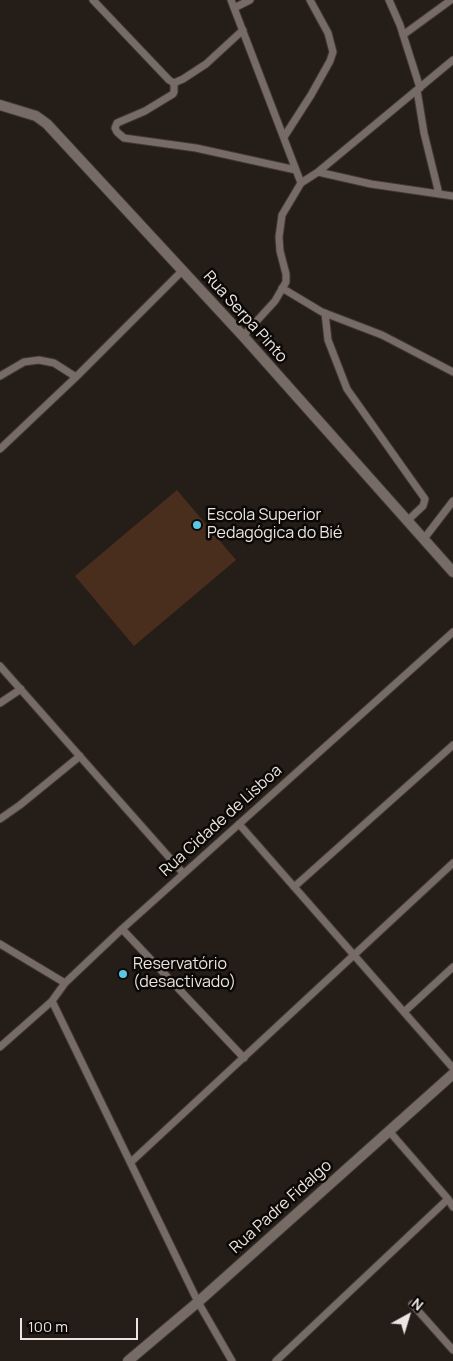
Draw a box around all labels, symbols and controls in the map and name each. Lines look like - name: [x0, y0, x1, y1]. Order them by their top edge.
- street label: Rua Serpa Pinto: [199, 267, 291, 367]
- place label: Escola Superior Pedagógica do Bié: [207, 506, 342, 544]
- marker: Escola Superior Pedagógica do Bié: [191, 519, 203, 531]
- street label: Rua Cidade de Lisboa: [156, 761, 286, 881]
- place label: Reservatório (desactivado): [133, 955, 236, 993]
- marker: Reservatório (desactivado): [117, 968, 129, 980]
- street label: Rua Padre Fidalgo: [226, 1156, 336, 1258]
- north arrow: [383, 1291, 433, 1341]
- text: N: [408, 1293, 428, 1315]
- scale bar: [22, 1308, 140, 1340]
- text: 100 m: [28, 1316, 68, 1337]

